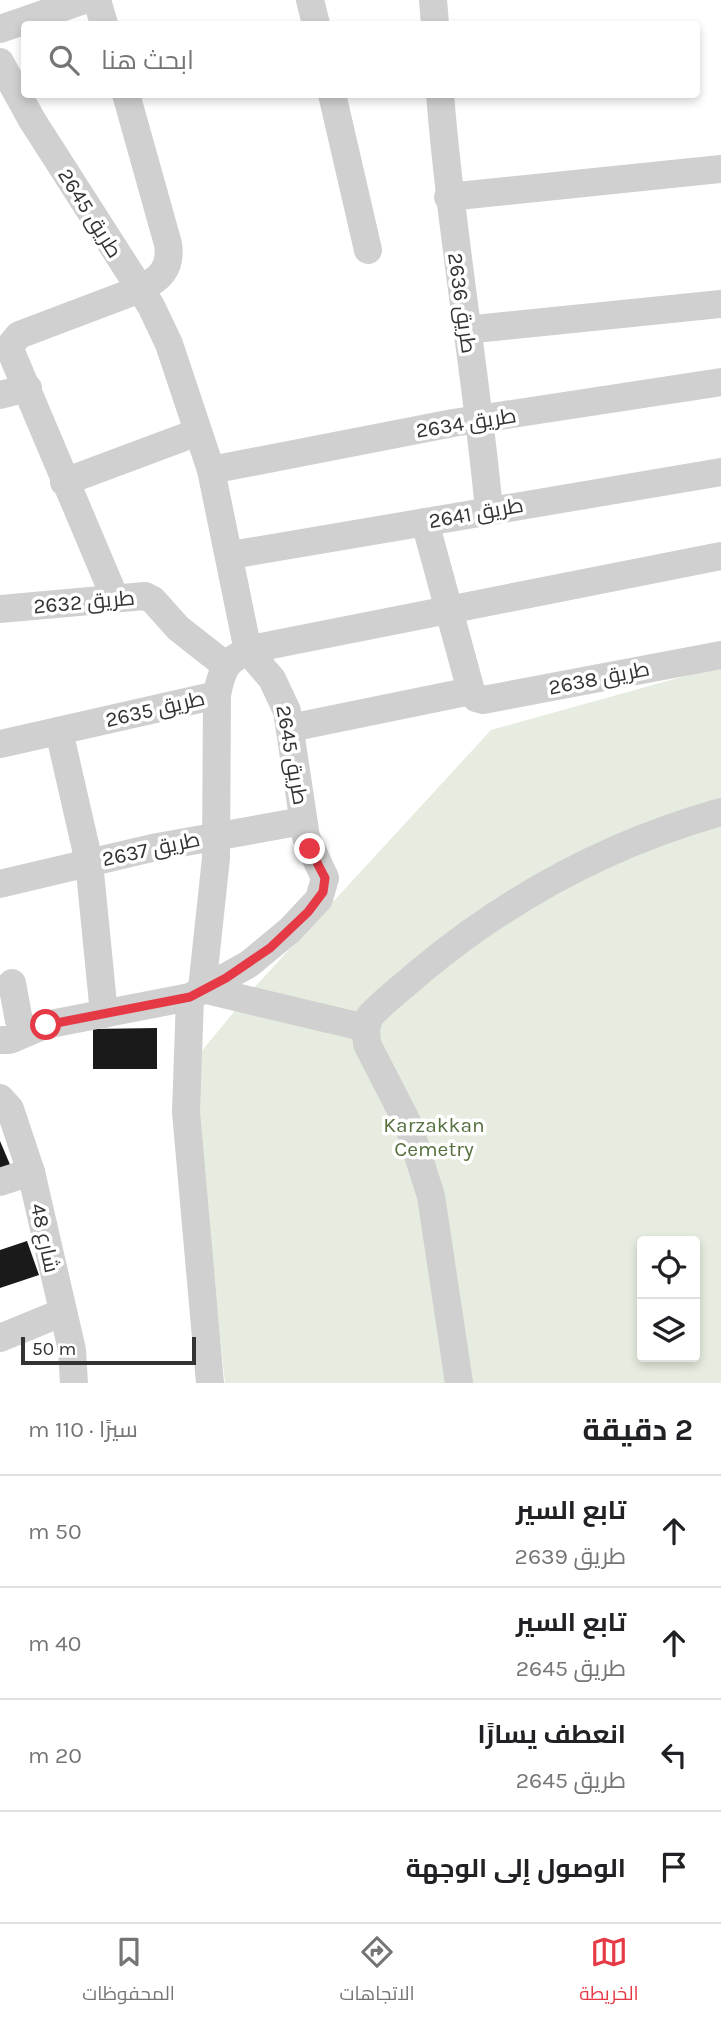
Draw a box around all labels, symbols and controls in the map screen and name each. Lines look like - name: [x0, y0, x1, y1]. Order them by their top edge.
- search box: [21, 21, 700, 98]
- icon: search: [45, 41, 83, 79]
- text: ابحث هنا: [101, 45, 194, 76]
- street label: طريق 2645: [52, 164, 127, 263]
- street label: طريق 2636: [442, 251, 481, 355]
- street label: طريق 2634: [414, 403, 518, 444]
- street label: طريق 2641: [427, 493, 525, 534]
- street label: طريق 2632: [32, 586, 136, 619]
- street label: طريق 2638: [546, 656, 652, 701]
- street label: طريق 2635: [103, 686, 207, 733]
- street label: طريق 2645: [270, 703, 313, 807]
- street label: طريق 2637: [100, 827, 202, 872]
- route end: [294, 833, 325, 864]
- route start: [30, 1009, 61, 1040]
- park label: Karzakkan Cemetry: [383, 1113, 485, 1161]
- street label: شارع 48: [24, 1201, 64, 1275]
- map controls: [637, 1236, 700, 1362]
- button: locate: [637, 1236, 700, 1299]
- button: layers: [637, 1299, 700, 1362]
- scale bar: [21, 1334, 196, 1366]
- text: 50 m: [32, 1338, 76, 1360]
- text: 2 دقيقة: [582, 1412, 693, 1448]
- text: سيرًا · 110 m: [28, 1416, 138, 1443]
- text: تابع السير: [516, 1495, 626, 1526]
- icon: ahead: [655, 1512, 693, 1550]
- text: 50 m: [28, 1518, 82, 1545]
- text: طريق 2639: [515, 1543, 626, 1570]
- text: تابع السير: [516, 1607, 626, 1638]
- icon: ahead: [655, 1624, 693, 1662]
- text: 40 m: [28, 1630, 82, 1657]
- text: طريق 2645: [516, 1655, 626, 1682]
- text: انعطف يسارًا: [478, 1719, 626, 1750]
- icon: left: [655, 1736, 693, 1774]
- text: 20 m: [28, 1742, 82, 1769]
- text: طريق 2645: [516, 1767, 626, 1794]
- icon: arrive: [655, 1848, 693, 1886]
- text: الوصول إلى الوجهة: [406, 1853, 626, 1884]
- tab: المحفوظات: [82, 1933, 175, 2011]
- tab: الاتجاهات: [339, 1933, 415, 2011]
- tab: الخريطة: [579, 1933, 639, 2011]

